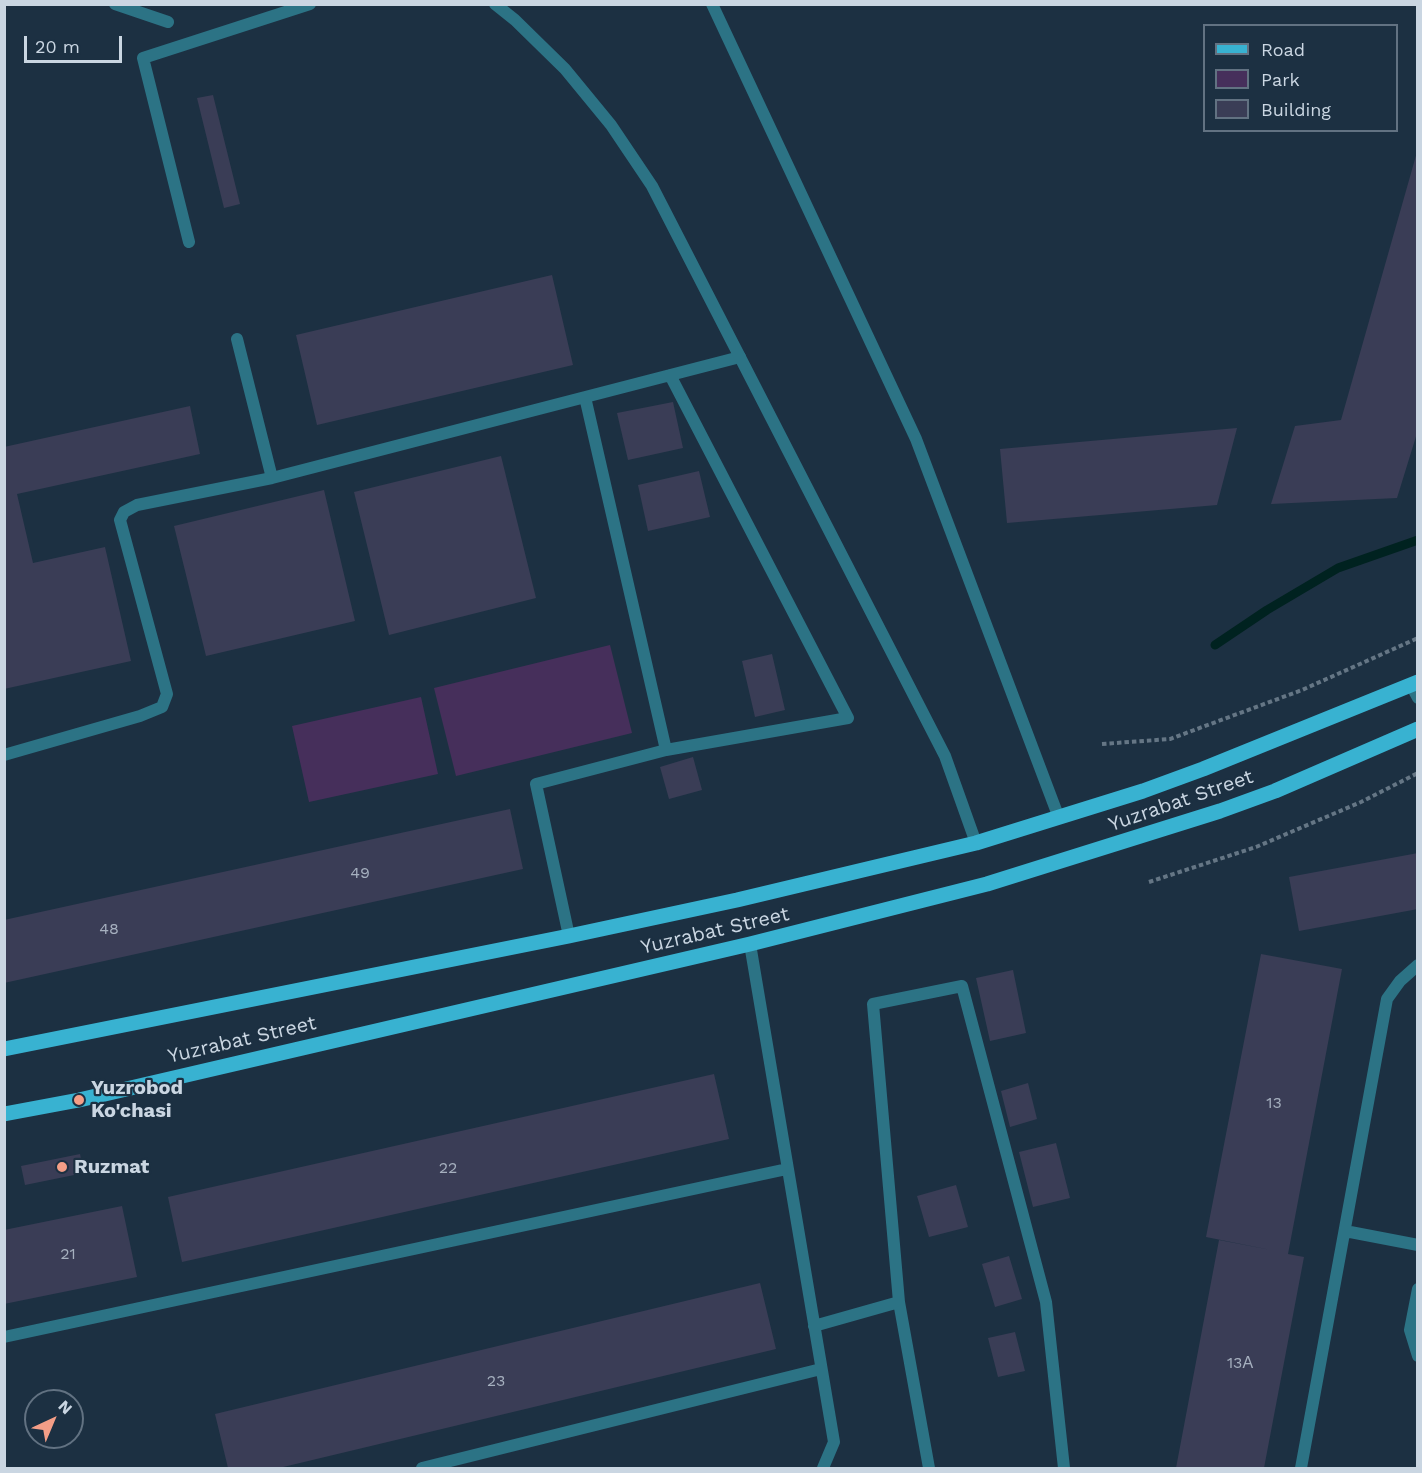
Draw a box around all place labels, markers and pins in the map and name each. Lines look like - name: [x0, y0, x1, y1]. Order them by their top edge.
- place label: Yuzrobod Ko'chasi: [91, 1076, 183, 1123]
- marker: Yuzrobod Ko'chasi: [72, 1093, 86, 1107]
- place label: Ruzmat: [74, 1155, 149, 1179]
- marker: Ruzmat: [55, 1160, 69, 1174]

